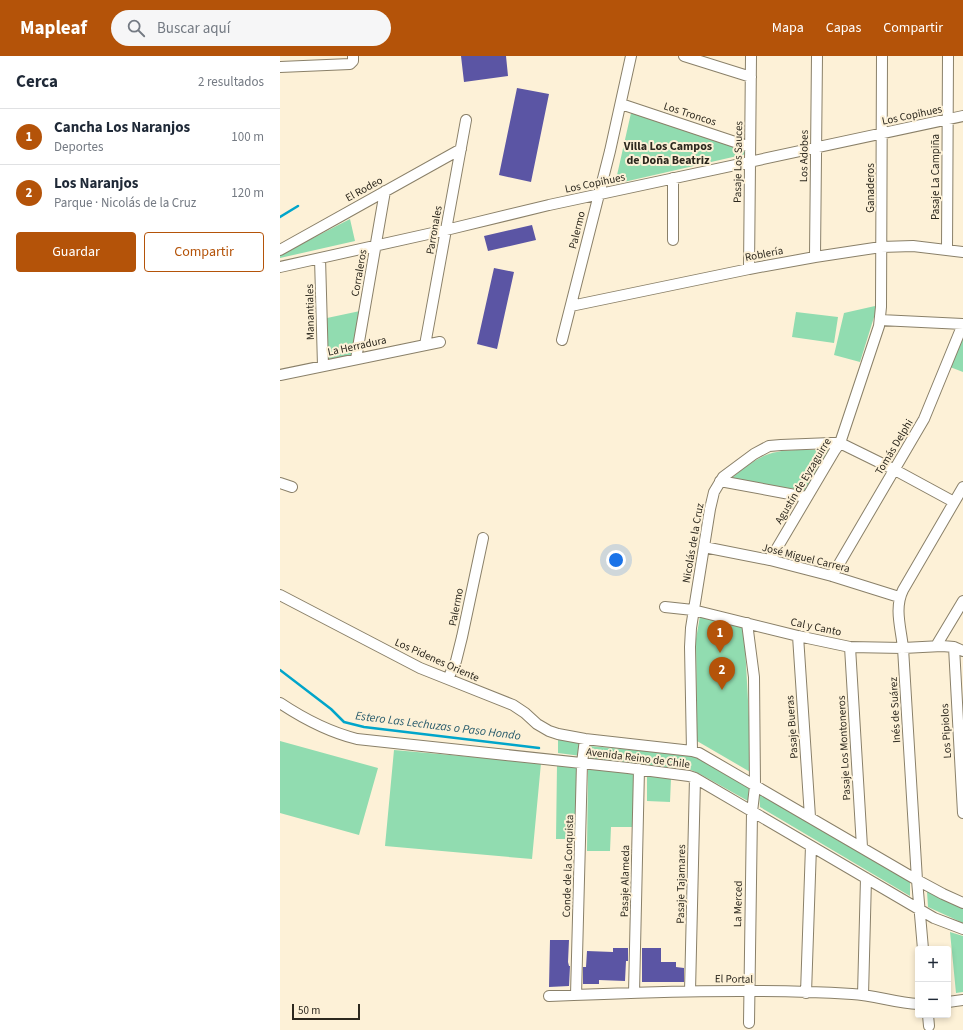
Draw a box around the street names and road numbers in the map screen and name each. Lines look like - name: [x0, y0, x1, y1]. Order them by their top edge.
- street label: Los Troncos: [662, 98, 719, 130]
- street label: Los Copihues: [881, 101, 944, 129]
- street label: Pasaje Los Sauces: [730, 120, 746, 203]
- street label: Los Adobes: [796, 129, 812, 182]
- street label: Pasaje La Campiña: [928, 134, 943, 220]
- street label: Ganaderos: [863, 163, 878, 213]
- street label: Los Copihues: [564, 169, 627, 197]
- street label: El Rodeo: [343, 173, 385, 205]
- street label: Parronales: [422, 204, 446, 256]
- street label: Palermo: [565, 209, 589, 250]
- street label: Roblería: [744, 243, 784, 265]
- street label: Corraleros: [347, 248, 371, 298]
- street label: Manantiales: [302, 284, 318, 340]
- street label: La Herradura: [326, 332, 388, 360]
- street label: Tomás Delphi: [871, 416, 917, 478]
- street label: Agustín de Eyzaguirre: [771, 435, 835, 527]
- street label: Nicolás de la Cruz: [679, 502, 707, 584]
- street label: José Miguel Carrera: [760, 540, 852, 576]
- street label: Palermo: [445, 587, 467, 627]
- street label: Cal y Canto: [789, 614, 843, 640]
- street label: Los Pidenes Oriente: [392, 635, 482, 686]
- street label: Inés de Suárez: [886, 676, 904, 743]
- street label: Pasaje Bueras: [782, 694, 802, 759]
- street label: Pasaje Los Montoneros: [834, 695, 854, 801]
- street label: Los Pipiolos: [937, 703, 955, 759]
- street label: Avenida Reino de Chile: [585, 744, 691, 772]
- street label: Conde de la Conquista: [559, 814, 577, 918]
- street label: Pasaje Tajamares: [673, 844, 689, 924]
- street label: Pasaje Alameda: [617, 845, 633, 917]
- street label: La Merced: [730, 881, 746, 927]
- street label: El Portal: [715, 971, 754, 987]

